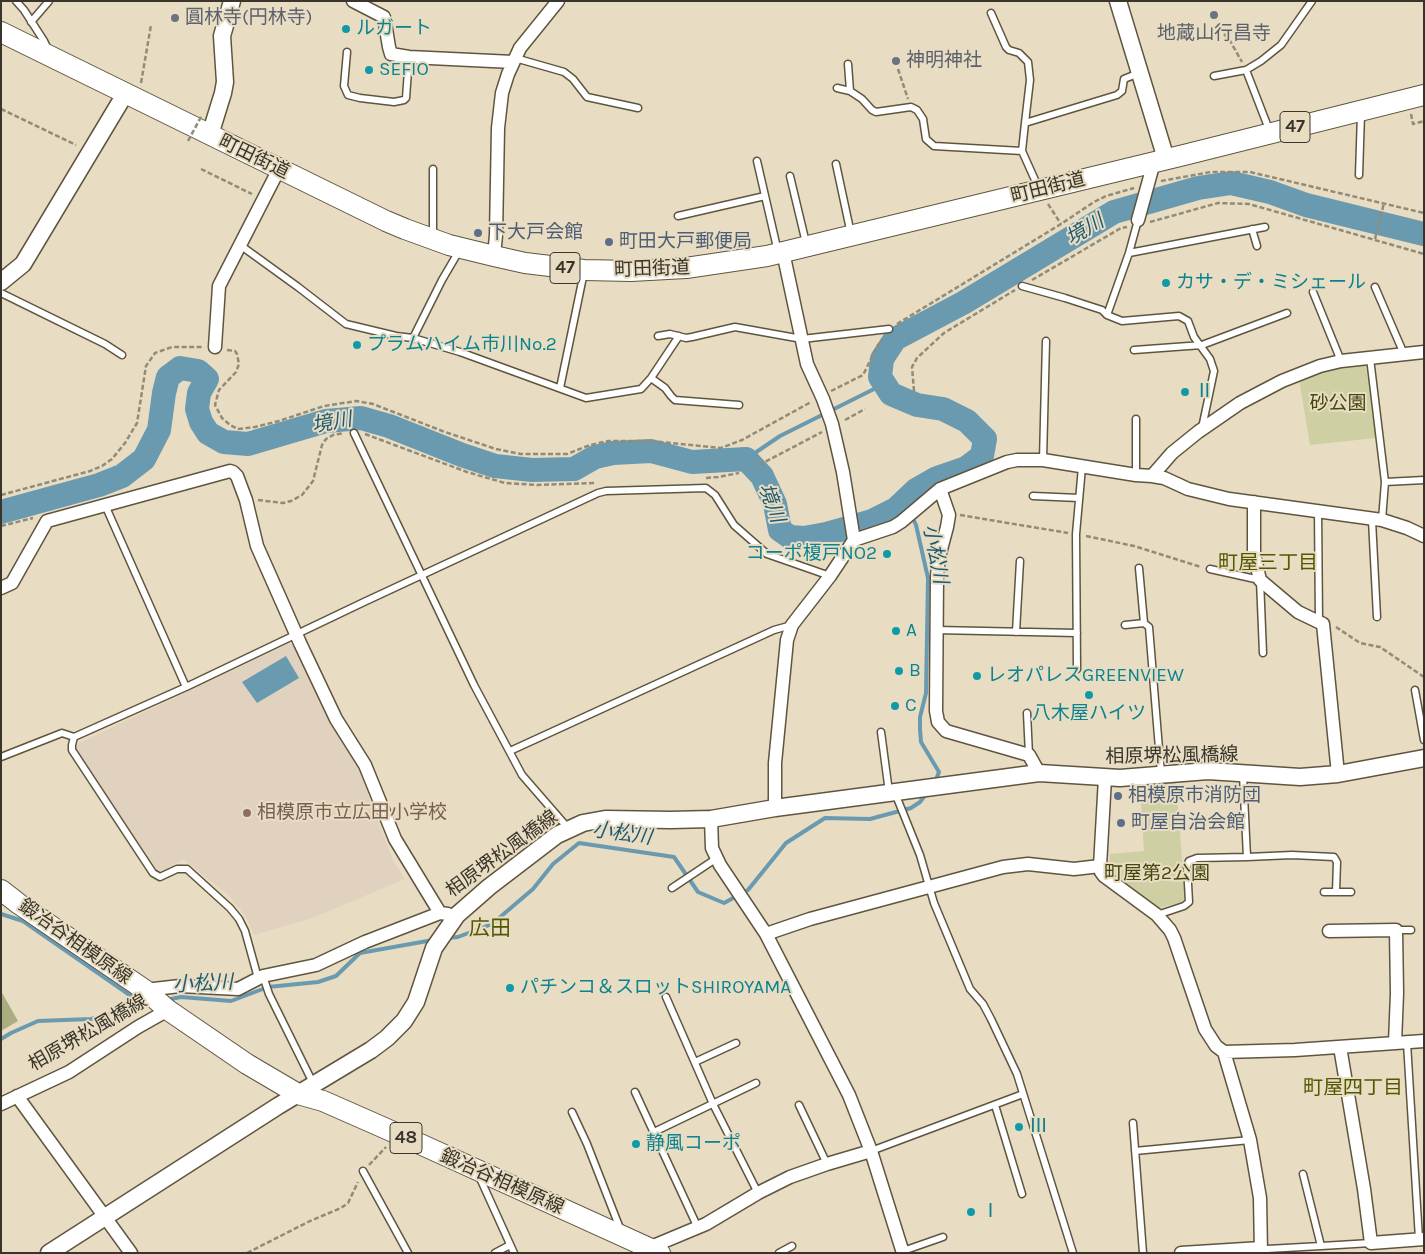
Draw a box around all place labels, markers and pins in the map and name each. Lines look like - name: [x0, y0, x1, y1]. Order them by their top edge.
- place label: 圓林寺(円林寺): [185, 7, 313, 29]
- marker: 地蔵山行昌寺: [1208, 9, 1220, 21]
- marker: 圓林寺(円林寺): [169, 12, 181, 24]
- place label: ルガート: [356, 18, 432, 40]
- marker: ルガート: [340, 23, 352, 35]
- place label: 地蔵山行昌寺: [1157, 23, 1271, 45]
- place label: 神明神社: [906, 50, 982, 72]
- marker: 神明神社: [890, 55, 902, 67]
- place label: SEFIO: [379, 59, 429, 81]
- marker: SEFIO: [363, 64, 375, 76]
- place label: 下大戸会館: [488, 222, 583, 244]
- marker: 下大戸会館: [472, 227, 484, 239]
- place label: 町田大戸郵便局: [619, 231, 752, 253]
- marker: 町田大戸郵便局: [603, 236, 615, 248]
- place label: カサ・デ・ミシェール: [1176, 272, 1366, 294]
- marker: カサ・デ・ミシェール: [1160, 277, 1172, 289]
- place label: プラムハイム市川No.2: [367, 334, 557, 356]
- marker: プラムハイム市川No.2: [351, 339, 363, 351]
- place label: Ⅱ: [1195, 381, 1214, 403]
- marker: Ⅱ: [1179, 386, 1191, 398]
- place label: コーポ榎戸NO2: [746, 543, 877, 565]
- marker: コーポ榎戸NO2: [881, 548, 893, 560]
- place label: A: [906, 620, 917, 642]
- marker: A: [890, 625, 902, 637]
- place label: B: [909, 660, 921, 682]
- marker: B: [893, 665, 905, 677]
- place label: レオパレスGREENVIEW: [987, 665, 1184, 687]
- marker: レオパレスGREENVIEW: [971, 670, 983, 682]
- marker: 八木屋ハイツ: [1083, 689, 1095, 701]
- place label: C: [905, 695, 917, 717]
- marker: C: [889, 700, 901, 712]
- place label: 八木屋ハイツ: [1032, 703, 1146, 725]
- place label: 相模原市消防団: [1128, 785, 1261, 807]
- marker: 相模原市消防団: [1112, 790, 1124, 802]
- place label: 相模原市立広田小学校: [257, 802, 447, 824]
- marker: 相模原市立広田小学校: [241, 807, 253, 819]
- place label: 町屋自治会館: [1131, 812, 1245, 834]
- marker: 町屋自治会館: [1115, 817, 1127, 829]
- place label: パチンコ＆スロットSHIROYAMA: [520, 977, 791, 999]
- marker: パチンコ＆スロットSHIROYAMA: [504, 982, 516, 994]
- place label: Ⅲ: [1029, 1116, 1048, 1138]
- marker: Ⅲ: [1013, 1121, 1025, 1133]
- place label: 静風コーポ: [646, 1133, 741, 1155]
- marker: 静風コーポ: [630, 1138, 642, 1150]
- place label: Ⅰ: [981, 1201, 1000, 1223]
- marker: Ⅰ: [965, 1206, 977, 1218]

